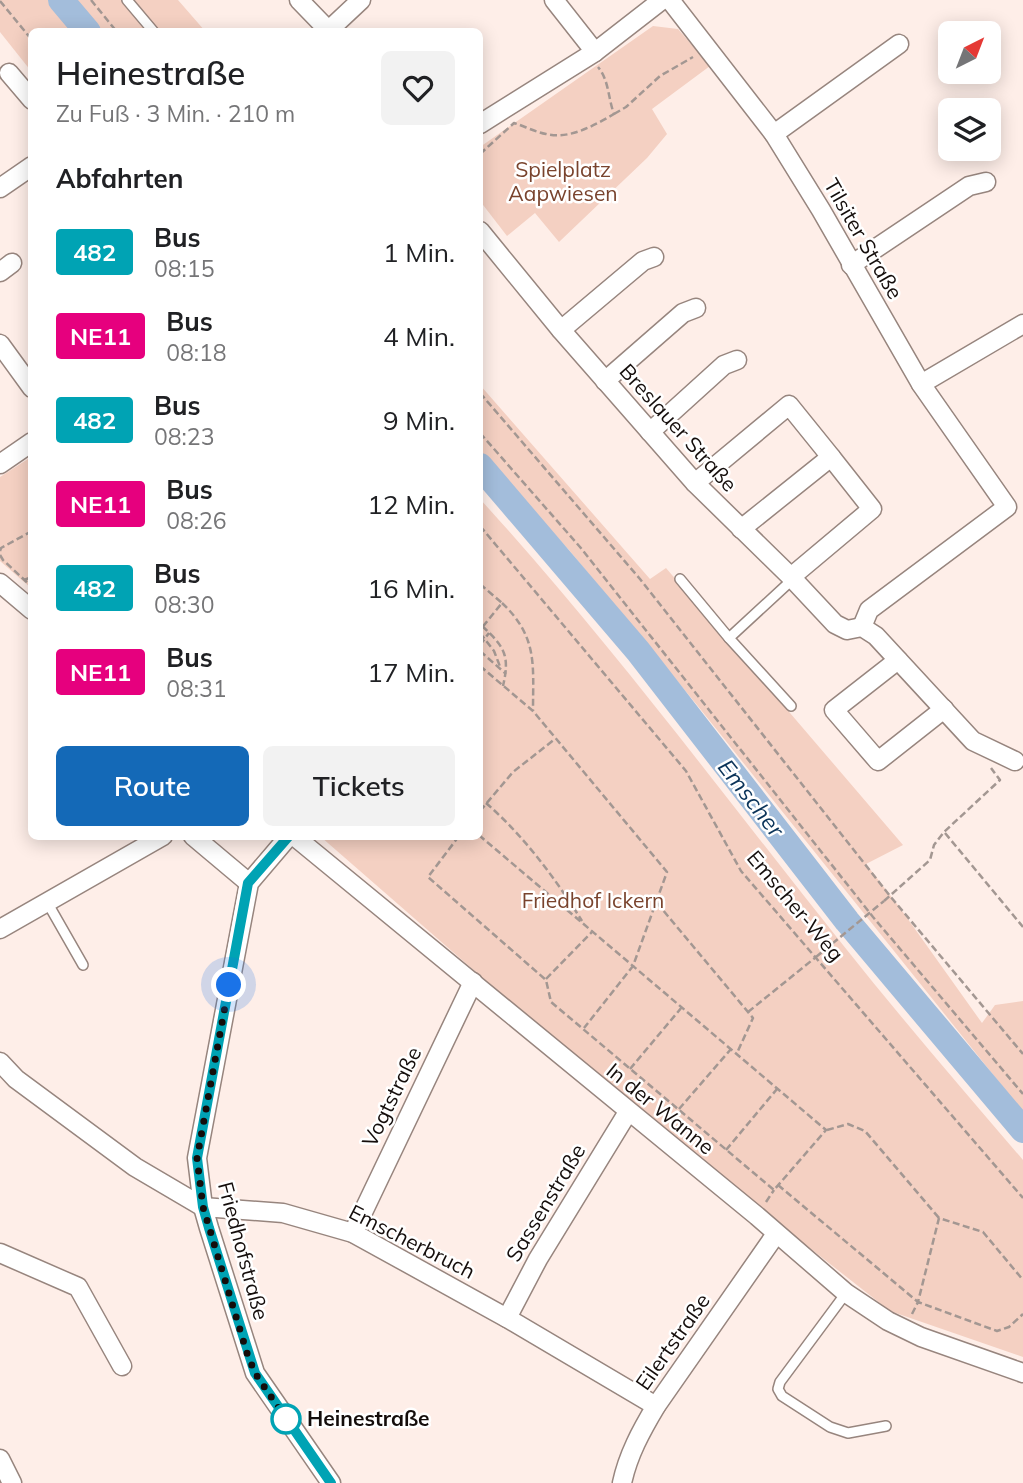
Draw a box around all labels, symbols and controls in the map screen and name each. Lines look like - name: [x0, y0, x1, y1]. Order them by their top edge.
- north arrow: [938, 21, 1001, 84]
- map controls: [938, 21, 1001, 161]
- button: heart: [381, 51, 455, 125]
- text: Heinestraße: [56, 52, 245, 93]
- button: layers: [938, 98, 1001, 161]
- text: Zu Fuß · 3 Min. · 210 m: [56, 99, 295, 128]
- park label: Spielplatz Aapwiesen: [508, 156, 618, 206]
- text: Abfahrten: [56, 162, 183, 195]
- street label: Tilsiter Straße: [819, 173, 909, 304]
- text: Bus: [154, 221, 200, 254]
- text: 1 Min.: [383, 236, 455, 269]
- text: 482: [73, 237, 116, 267]
- text: 08:15: [154, 254, 214, 283]
- text: Bus: [166, 305, 213, 338]
- text: 4 Min.: [383, 320, 455, 353]
- text: NE11: [70, 321, 131, 351]
- text: 08:18: [166, 338, 227, 367]
- street label: Breslauer Straße: [615, 358, 743, 497]
- text: Bus: [154, 389, 200, 422]
- text: 9 Min.: [383, 404, 455, 437]
- text: 482: [73, 405, 116, 435]
- text: 08:23: [154, 422, 214, 451]
- text: Bus: [166, 473, 213, 506]
- text: 12 Min.: [367, 488, 455, 521]
- text: NE11: [70, 489, 131, 519]
- text: 08:26: [166, 506, 227, 535]
- text: Bus: [154, 557, 200, 590]
- text: 16 Min.: [367, 572, 455, 605]
- text: 482: [73, 573, 116, 603]
- text: 08:30: [154, 590, 214, 619]
- text: Bus: [166, 641, 213, 674]
- text: 17 Min.: [367, 656, 455, 689]
- text: NE11: [70, 657, 131, 687]
- text: 08:31: [166, 674, 227, 703]
- button: Route: [56, 746, 249, 826]
- button: Tickets: [263, 746, 455, 826]
- water label: Emscher: [712, 753, 792, 844]
- street label: Emscher-Weg: [742, 845, 850, 966]
- park label: Friedhof Ickern: [522, 887, 664, 913]
- your location: [211, 967, 246, 1002]
- street label: Vogtstraße: [356, 1042, 426, 1151]
- street label: In der Wanne: [601, 1057, 720, 1160]
- street label: Sassenstraße: [500, 1139, 590, 1266]
- street label: Friedhofstraße: [213, 1179, 275, 1323]
- street label: Emscherbruch: [345, 1198, 480, 1284]
- street label: Eilertstraße: [629, 1288, 715, 1395]
- marker: Heinestraße: [271, 1404, 301, 1434]
- place label: Heinestraße: [307, 1405, 430, 1431]

